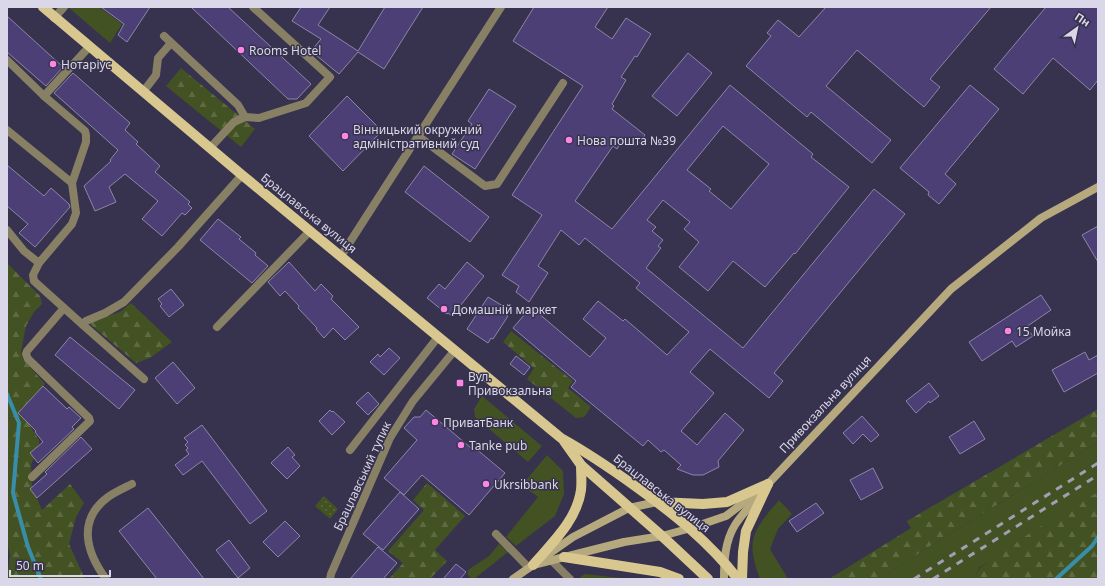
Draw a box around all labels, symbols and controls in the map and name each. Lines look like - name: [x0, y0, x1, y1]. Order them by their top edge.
- north arrow: [1057, 8, 1097, 48]
- text: Пн: [1072, 9, 1093, 30]
- place label: Rooms Hotel: [249, 42, 321, 59]
- marker: Rooms Hotel: [236, 45, 246, 55]
- place label: Нотаріус: [61, 56, 111, 73]
- marker: Нотаріус: [48, 59, 58, 69]
- place label: Вінницький окружний адміністративний суд: [353, 121, 482, 152]
- marker: Вінницький окружний адміністративний суд: [340, 131, 350, 141]
- place label: Нова пошта №39: [577, 132, 676, 149]
- marker: Нова пошта №39: [564, 135, 574, 145]
- street label: Брацлавська вулиця: [258, 169, 360, 257]
- place label: Домашній маркет: [452, 301, 557, 318]
- marker: Домашній маркет: [439, 304, 449, 314]
- place label: 15 Мойка: [1016, 323, 1071, 340]
- marker: 15 Мойка: [1003, 326, 1013, 336]
- street label: Привокзальна вулиця: [775, 351, 875, 457]
- place label: Вул. Привокзальна: [468, 368, 552, 399]
- marker: Вул. Привокзальна: [455, 378, 465, 388]
- place label: ПриватБанк: [443, 414, 514, 431]
- marker: ПриватБанк: [430, 417, 440, 427]
- street label: Брацлавський тупик: [329, 418, 395, 534]
- place label: Tanke pub: [469, 437, 527, 454]
- marker: Tanke pub: [456, 440, 466, 450]
- street label: Брацлавська вулиця: [610, 450, 714, 536]
- place label: Ukrsibbank: [494, 476, 559, 493]
- marker: Ukrsibbank: [481, 479, 491, 489]
- scale bar: [10, 552, 110, 578]
- text: 50 m: [16, 557, 44, 574]

